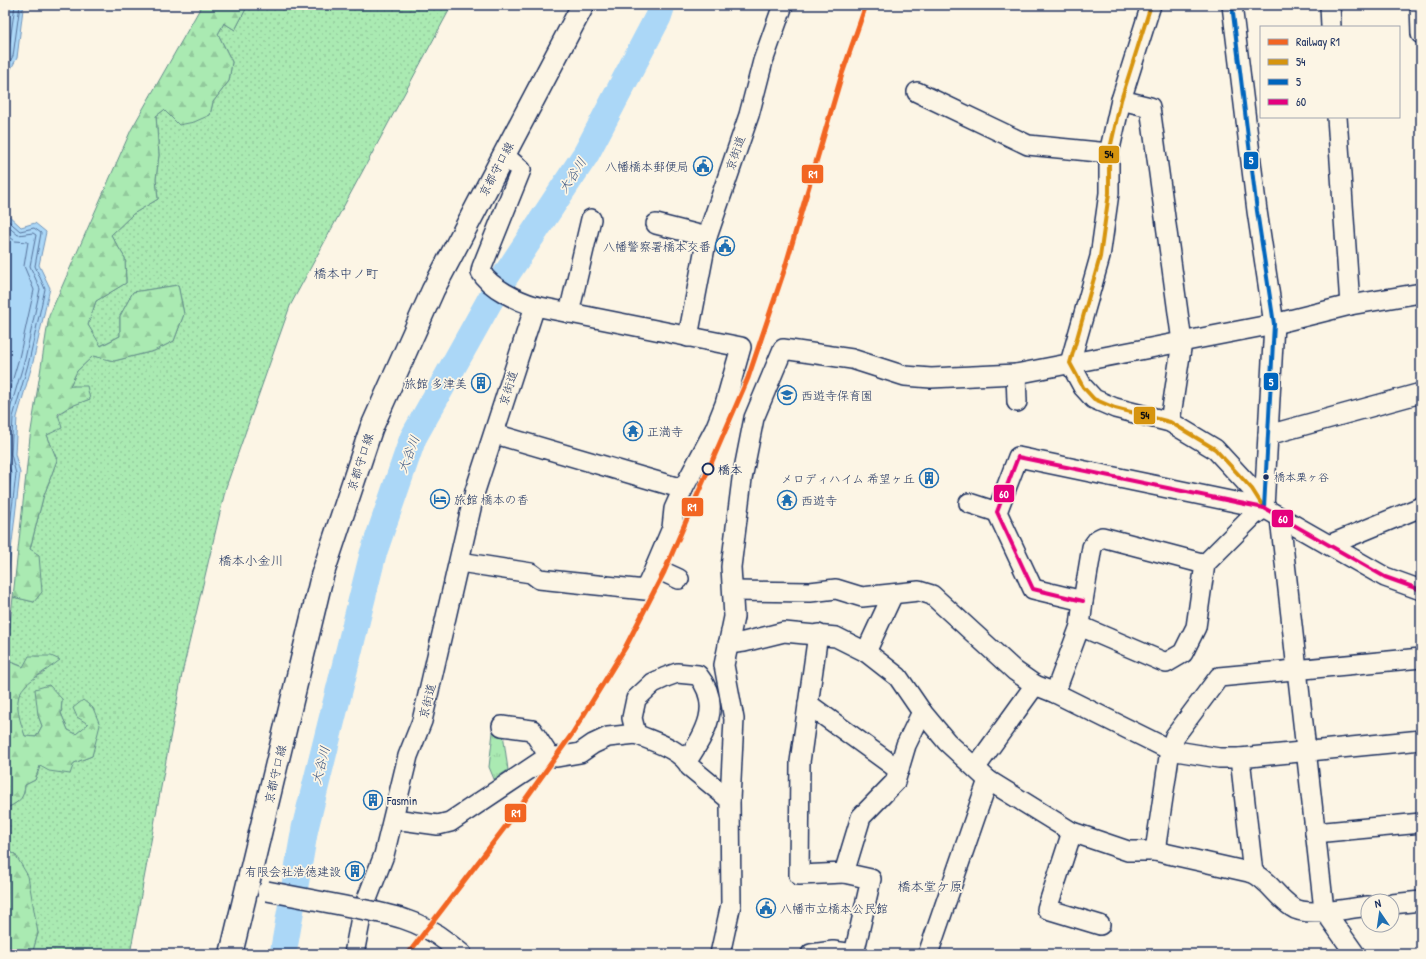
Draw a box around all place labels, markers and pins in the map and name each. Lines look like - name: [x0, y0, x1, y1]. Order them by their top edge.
- public building icon: 八幡橋本郵便局: [692, 155, 714, 177]
- place label: 八幡橋本郵便局: [605, 158, 689, 175]
- public building icon: 八幡警察署橋本交番: [714, 235, 736, 257]
- place label: 八幡警察署橋本交番: [603, 238, 711, 255]
- building icon: 旅館 多津美: [470, 372, 492, 394]
- place label: 旅館 多津美: [404, 375, 467, 392]
- school or university icon: 西遊寺保育園: [776, 384, 798, 406]
- place label: 西遊寺保育園: [801, 387, 873, 404]
- temple icon: 正満寺: [622, 420, 644, 442]
- place label: 正満寺: [647, 423, 683, 440]
- place label: 橋本: [718, 461, 743, 478]
- marker: 橋本: [701, 462, 715, 476]
- building icon: メロディハイム 希望ヶ丘: [918, 467, 940, 489]
- place label: メロディハイム 希望ヶ丘: [781, 470, 915, 487]
- place label: 橋本栗ヶ谷: [1274, 470, 1329, 484]
- marker: 橋本栗ヶ谷: [1261, 472, 1271, 482]
- hotel icon: 旅館 橋本の香: [429, 488, 451, 510]
- temple icon: 西遊寺: [776, 489, 798, 511]
- place label: 旅館 橋本の香: [454, 491, 529, 508]
- place label: 西遊寺: [801, 492, 837, 509]
- building icon: Fasmin: [362, 789, 384, 811]
- place label: Fasmin: [386, 792, 417, 809]
- building icon: 有限会社浩徳建設: [344, 860, 366, 882]
- place label: 有限会社浩徳建設: [245, 863, 341, 880]
- public building icon: 八幡市立橋本公民館: [755, 897, 777, 919]
- place label: 八幡市立橋本公民館: [780, 900, 888, 917]

